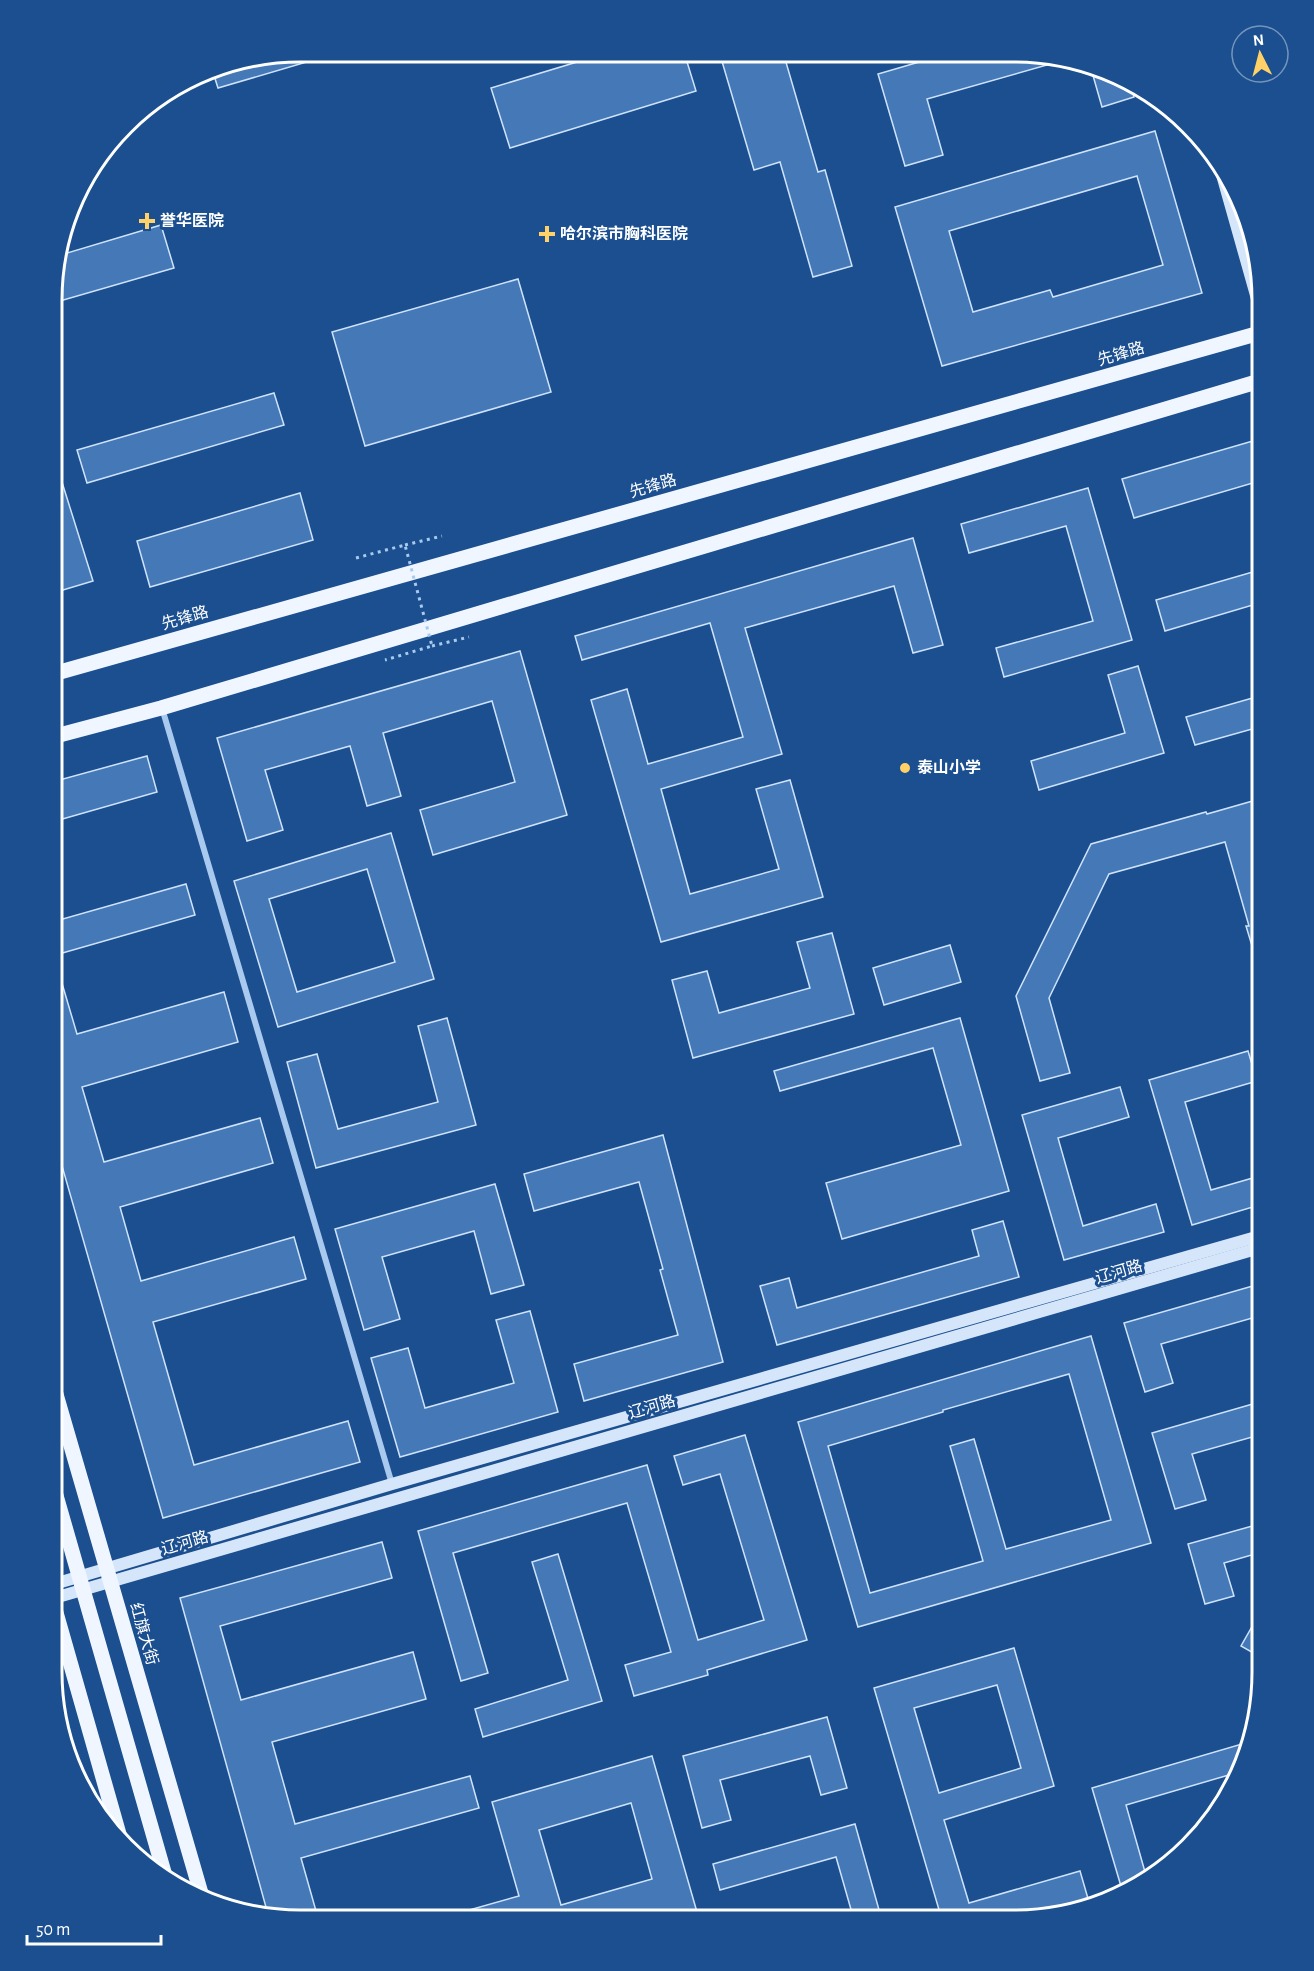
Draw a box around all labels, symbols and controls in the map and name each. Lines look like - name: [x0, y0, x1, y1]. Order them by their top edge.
- north arrow: [1230, 24, 1290, 84]
- text: N: [1252, 32, 1265, 49]
- place label: 誉华医院: [160, 211, 224, 229]
- marker: 誉华医院: [138, 212, 156, 230]
- marker: 哈尔滨市胸科医院: [538, 225, 556, 243]
- place label: 哈尔滨市胸科医院: [560, 225, 688, 242]
- street label: 先锋路: [1095, 339, 1146, 368]
- street label: 先锋路: [627, 471, 678, 500]
- street label: 先锋路: [159, 603, 210, 632]
- place label: 泰山小学: [917, 759, 981, 776]
- marker: 泰山小学: [898, 761, 912, 775]
- street label: 辽河路: [1093, 1257, 1144, 1286]
- street label: 辽河路: [626, 1392, 677, 1421]
- street label: 辽河路: [159, 1528, 210, 1557]
- street label: 红旗大街: [127, 1601, 161, 1667]
- scale bar: [27, 1908, 160, 1946]
- text: 50 m: [36, 1921, 70, 1939]

